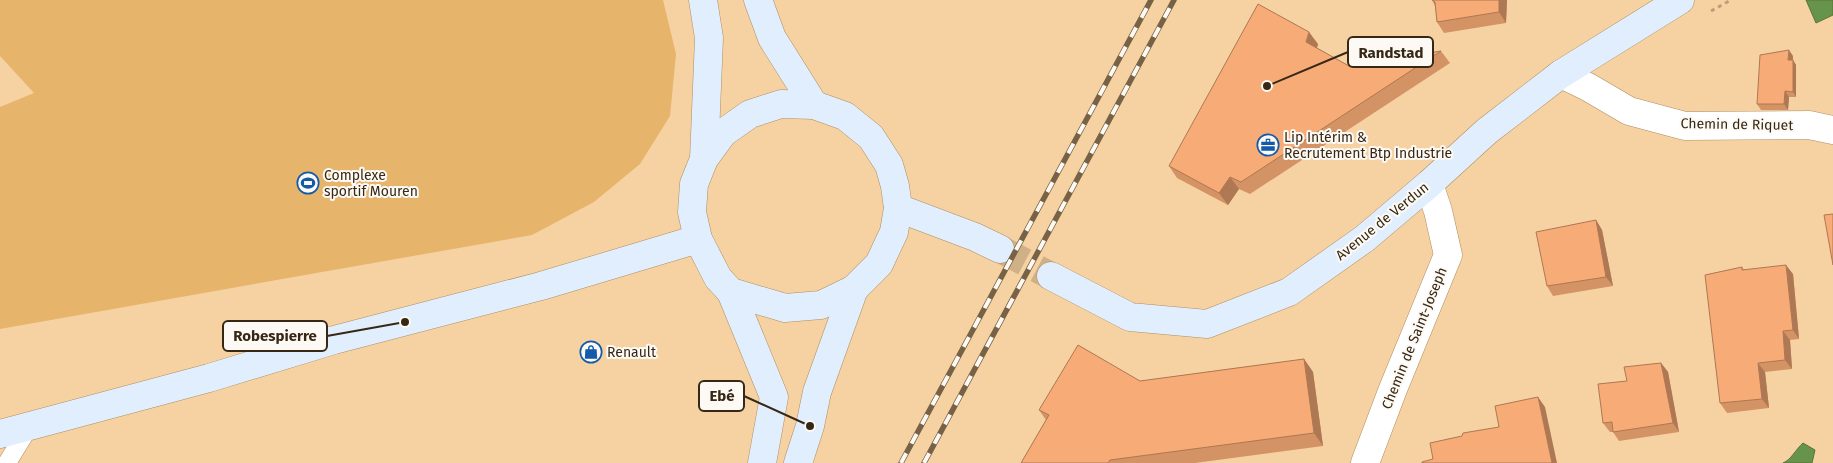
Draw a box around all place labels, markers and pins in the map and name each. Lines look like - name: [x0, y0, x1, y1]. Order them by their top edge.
- callout: Randstad: [1348, 37, 1433, 67]
- place label: Lip Intérim & Recrutement Btp Industrie: [1284, 129, 1452, 162]
- office icon: Lip Intérim & Recrutement Btp Industrie: [1256, 133, 1280, 157]
- place label: Complexe sportif Mouren: [324, 167, 418, 200]
- sports icon: Complexe sportif Mouren: [296, 171, 320, 195]
- callout: Robespierre: [223, 321, 327, 351]
- shop icon: Renault: [579, 340, 603, 364]
- place label: Renault: [607, 344, 657, 361]
- callout: Ebé: [699, 381, 744, 411]

